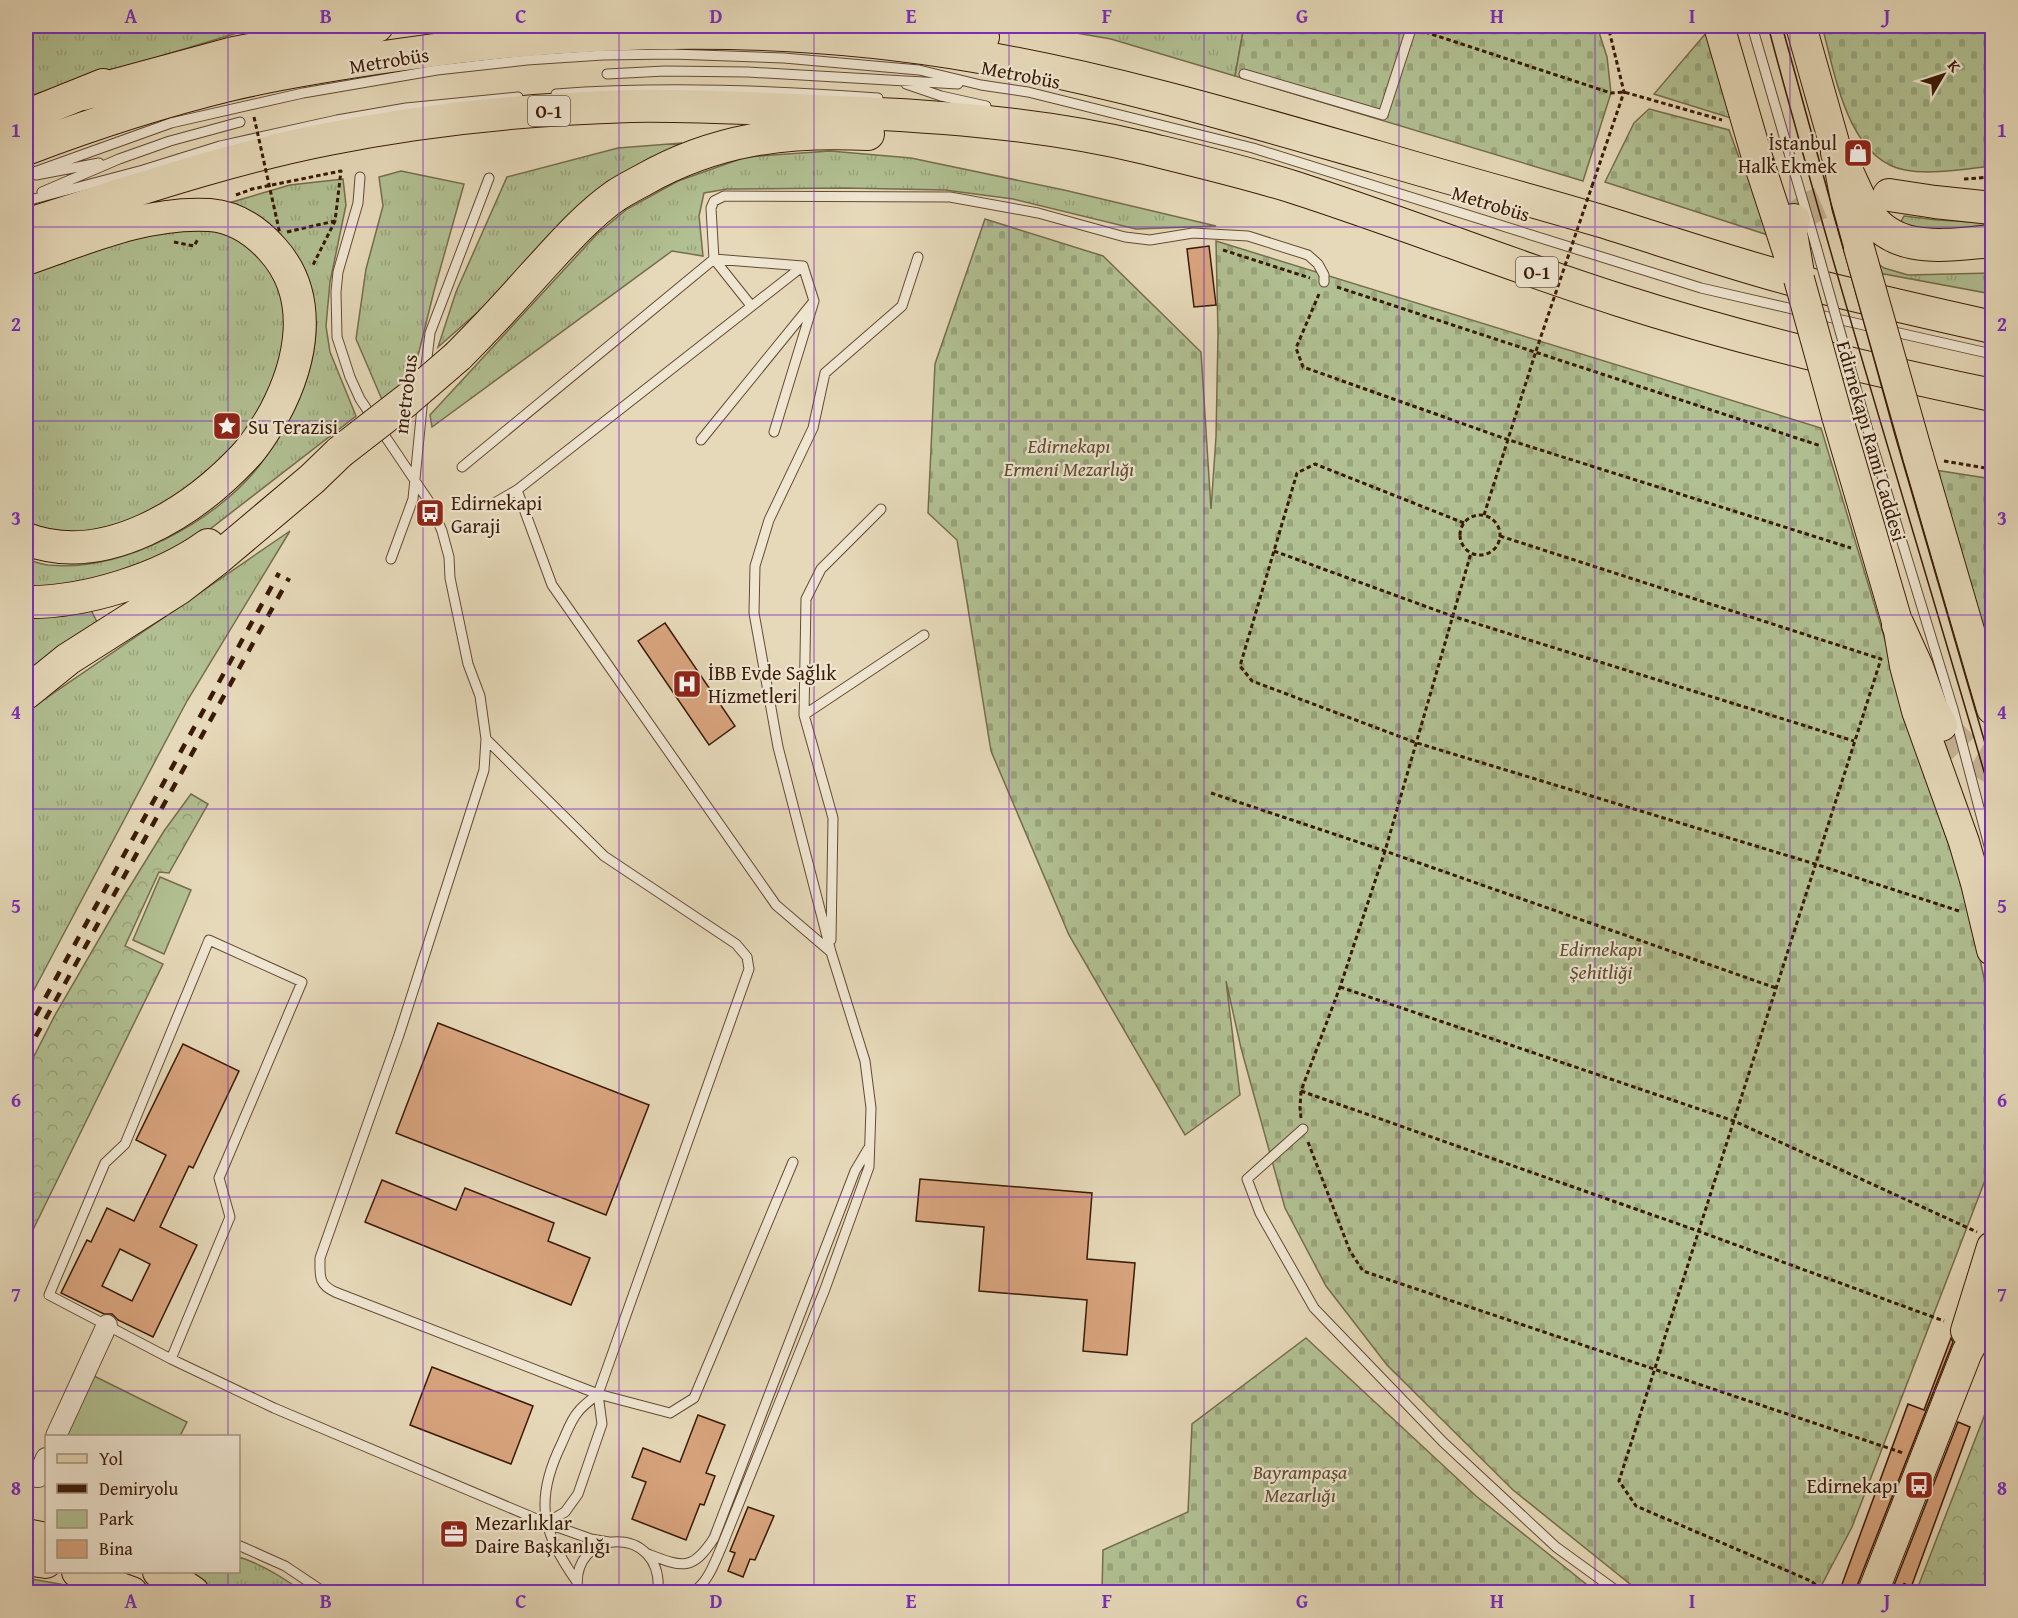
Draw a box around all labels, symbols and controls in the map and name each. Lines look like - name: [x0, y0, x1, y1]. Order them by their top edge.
- text: A: [125, 1, 138, 30]
- text: B: [320, 1, 332, 30]
- text: C: [515, 1, 527, 30]
- text: D: [709, 1, 723, 30]
- text: E: [906, 1, 917, 30]
- text: F: [1102, 1, 1112, 30]
- text: G: [1296, 1, 1308, 30]
- text: H: [1490, 1, 1504, 30]
- text: I: [1689, 1, 1695, 30]
- text: J: [1881, 1, 1891, 30]
- street label: Metrobüs: [347, 39, 431, 81]
- north arrow: [1913, 45, 1973, 105]
- street label: Metrobüs: [979, 52, 1063, 96]
- text: K: [1942, 54, 1968, 78]
- road number: O-1: [528, 96, 570, 126]
- text: 1: [11, 115, 21, 144]
- text: 1: [1997, 115, 2007, 144]
- place label: İstanbul Halk Ekmek: [1738, 128, 1838, 180]
- shop icon: İstanbul Halk Ekmek: [1842, 137, 1874, 169]
- street label: Metrobüs: [1448, 177, 1534, 229]
- road number: O-1: [1516, 257, 1558, 287]
- text: 2: [11, 309, 21, 338]
- text: 2: [1997, 309, 2007, 338]
- street label: Edirnekapı Rami Caddesi: [1829, 337, 1915, 545]
- street label: metrobus: [386, 352, 424, 435]
- place icon: Su Terazisi: [211, 410, 243, 442]
- place label: Su Terazisi: [248, 412, 339, 441]
- park label: Edirnekapı Ermeni Mezarlığı: [1003, 431, 1134, 483]
- place label: Edirnekapi Garaji: [451, 488, 543, 540]
- bus stop icon: Edirnekapi Garaji: [414, 497, 446, 529]
- text: 3: [11, 503, 21, 532]
- text: 3: [1997, 503, 2007, 532]
- place label: İBB Evde Sağlık Hizmetleri: [708, 658, 837, 710]
- hospital icon: İBB Evde Sağlık Hizmetleri: [671, 668, 703, 700]
- text: 4: [11, 697, 21, 726]
- text: 4: [1997, 697, 2007, 726]
- text: 5: [11, 891, 21, 920]
- text: 5: [1997, 891, 2007, 920]
- park label: Edirnekapı Şehitliği: [1559, 934, 1642, 986]
- text: 6: [11, 1085, 21, 1114]
- text: 6: [1997, 1085, 2007, 1114]
- text: 7: [11, 1279, 21, 1308]
- text: 7: [1997, 1279, 2007, 1308]
- legend: [45, 1435, 240, 1573]
- text: Yol: [99, 1445, 123, 1472]
- park label: Bayrampaşa Mezarlığı: [1252, 1457, 1348, 1509]
- bus stop icon: Edirnekapı: [1903, 1469, 1935, 1501]
- place label: Edirnekapı: [1807, 1471, 1898, 1500]
- text: 8: [11, 1473, 21, 1502]
- text: 8: [1997, 1473, 2007, 1502]
- text: Demiryolu: [99, 1475, 178, 1502]
- text: Park: [99, 1505, 135, 1532]
- place label: Mezarlıklar Daire Başkanlığı: [475, 1508, 611, 1560]
- office icon: Mezarlıklar Daire Başkanlığı: [438, 1518, 470, 1550]
- text: Bina: [99, 1535, 133, 1562]
- text: A: [125, 1586, 138, 1615]
- text: B: [320, 1586, 332, 1615]
- text: C: [515, 1586, 527, 1615]
- text: D: [709, 1586, 723, 1615]
- text: E: [906, 1586, 917, 1615]
- text: F: [1102, 1586, 1112, 1615]
- text: G: [1296, 1586, 1308, 1615]
- text: H: [1490, 1586, 1504, 1615]
- text: I: [1689, 1586, 1695, 1615]
- text: J: [1881, 1586, 1891, 1615]

